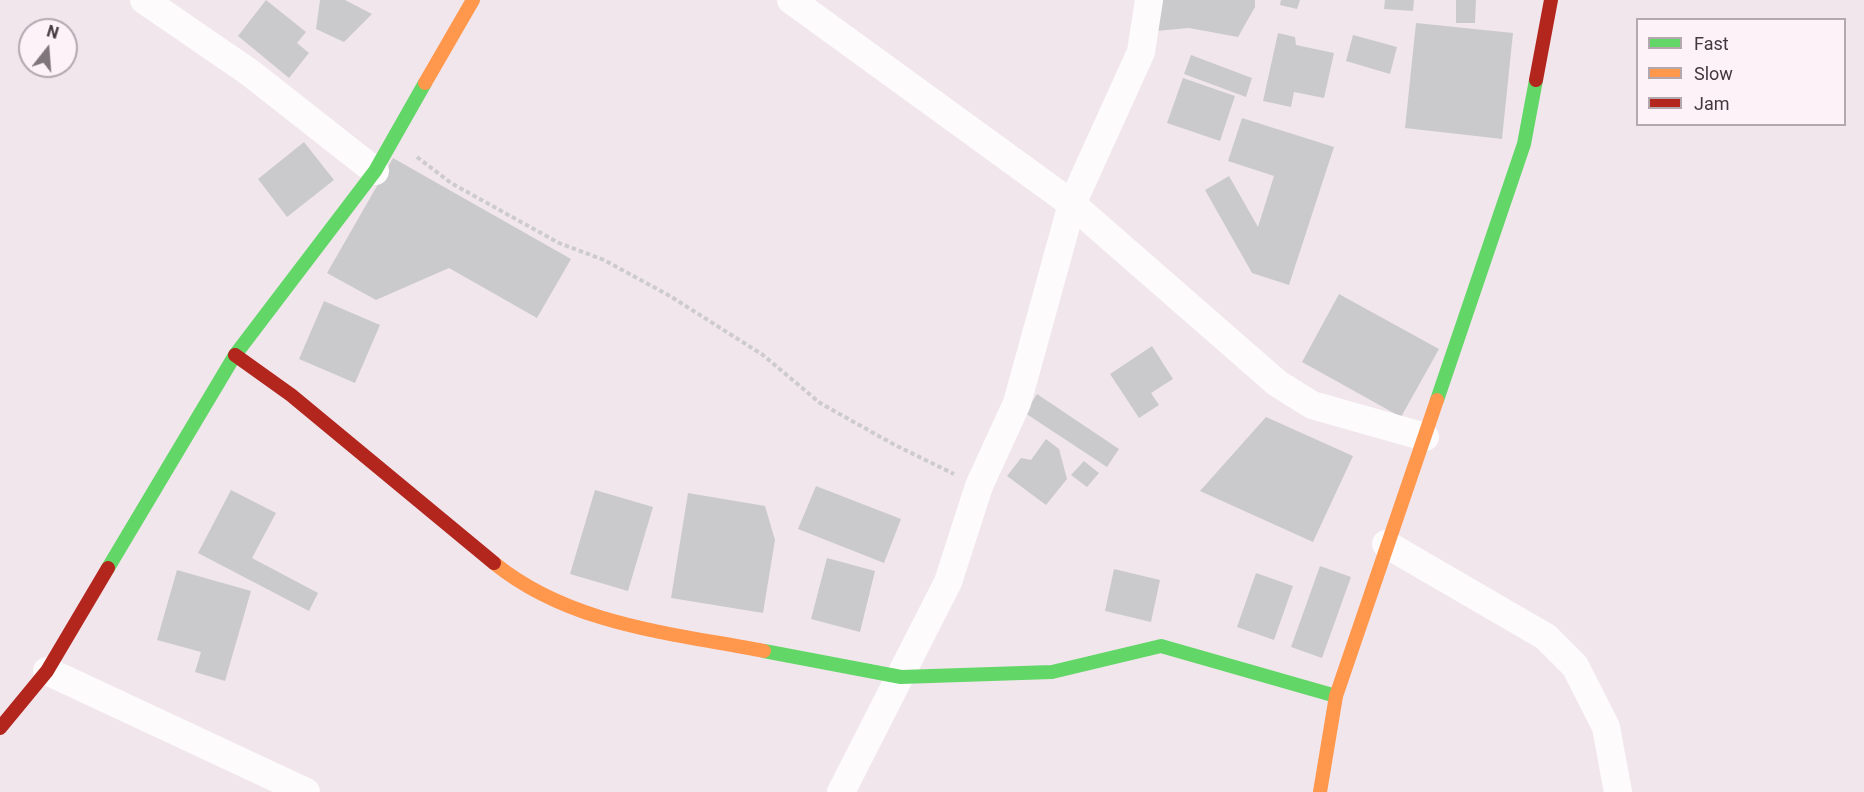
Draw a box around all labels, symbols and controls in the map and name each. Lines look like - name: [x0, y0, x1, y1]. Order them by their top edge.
- north arrow: [18, 18, 78, 78]
- legend: [1636, 18, 1846, 126]
- text: N: [45, 21, 61, 43]
- text: Fast: [1694, 33, 1729, 54]
- text: Slow: [1694, 63, 1733, 84]
- text: Jam: [1694, 93, 1730, 114]

